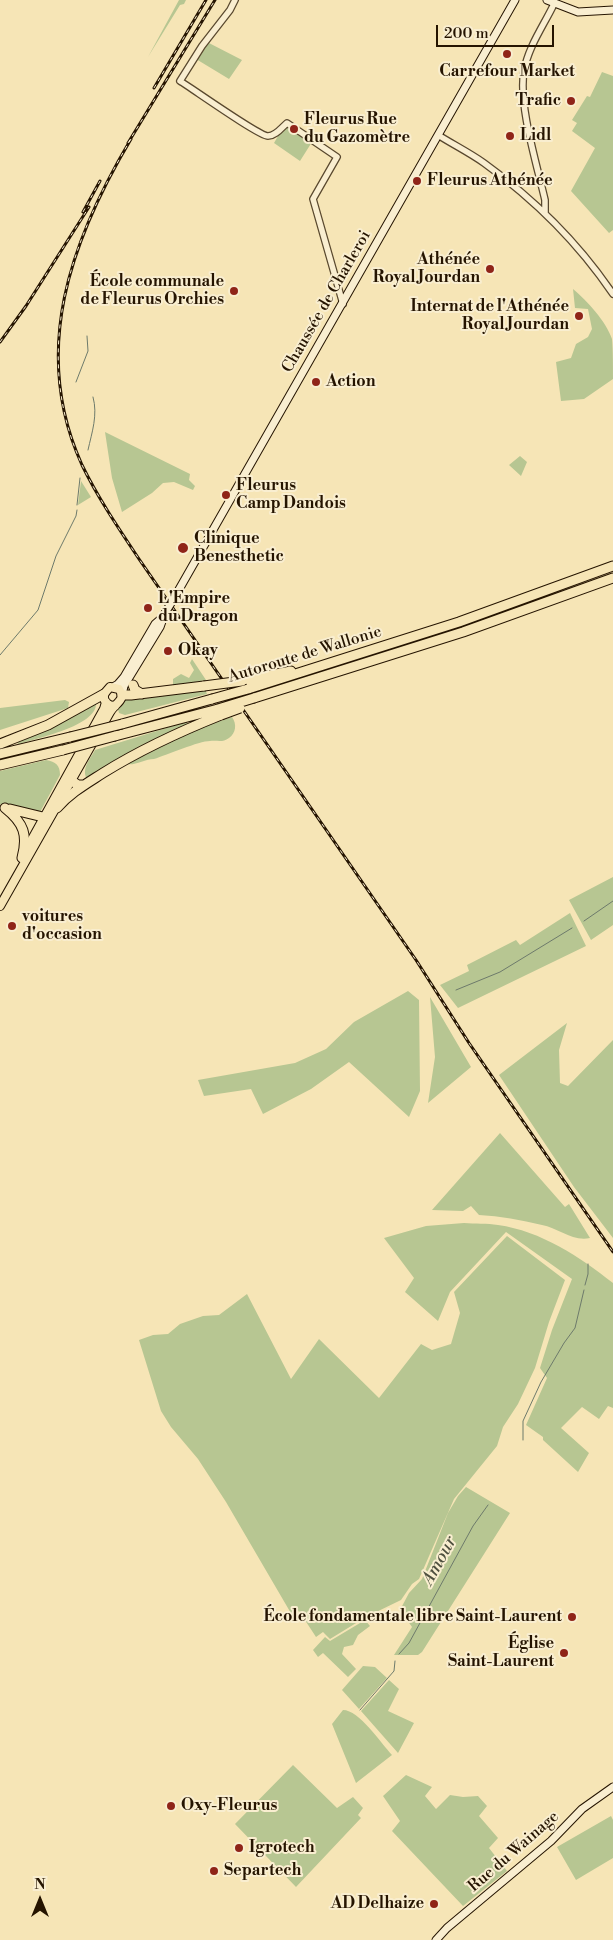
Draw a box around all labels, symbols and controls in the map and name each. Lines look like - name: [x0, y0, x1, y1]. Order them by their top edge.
- scale bar: [438, 15, 556, 47]
- text: 200 m: [444, 24, 489, 43]
- marker: Carrefour Market: [501, 48, 513, 60]
- place label: Carrefour Market: [439, 62, 575, 82]
- place label: Trafic: [515, 91, 561, 111]
- marker: Trafic: [565, 95, 577, 107]
- place label: Fleurus Rue du Gazomètre: [304, 110, 410, 148]
- marker: Fleurus Rue du Gazomètre: [288, 123, 300, 135]
- place label: Lidl: [520, 126, 551, 146]
- marker: Lidl: [504, 130, 516, 142]
- place label: Fleurus Athénée: [427, 171, 553, 191]
- marker: Fleurus Athénée: [411, 175, 423, 187]
- street label: Chaussée de Charleroi: [278, 228, 376, 376]
- place label: Athénée Royal Jourdan: [373, 250, 480, 288]
- marker: Athénée Royal Jourdan: [484, 263, 496, 275]
- place label: École communale de Fleurus Orchies: [80, 272, 224, 310]
- marker: École communale de Fleurus Orchies: [228, 285, 240, 297]
- place label: Internat de l'Athénée Royal Jourdan: [410, 297, 569, 335]
- marker: Internat de l'Athénée Royal Jourdan: [573, 310, 585, 322]
- place label: Action: [326, 372, 376, 392]
- marker: Action: [310, 376, 322, 388]
- place label: Fleurus Camp Dandois: [236, 476, 346, 514]
- marker: Fleurus Camp Dandois: [220, 489, 232, 501]
- place label: Clinique Benesthetic: [194, 529, 284, 567]
- marker: Clinique Benesthetic: [176, 541, 190, 555]
- place label: L'Empire du Dragon: [158, 589, 238, 627]
- marker: L'Empire du Dragon: [142, 602, 154, 614]
- street label: Autoroute de Wallonie: [226, 622, 384, 688]
- place label: Okay: [178, 641, 218, 661]
- marker: Okay: [162, 645, 174, 657]
- place label: voitures d'occasion: [22, 907, 102, 945]
- marker: voitures d'occasion: [6, 920, 18, 932]
- water label: Amour: [418, 1533, 462, 1589]
- place label: École fondamentale libre Saint-Laurent: [263, 1607, 562, 1627]
- marker: École fondamentale libre Saint-Laurent: [566, 1611, 578, 1623]
- place label: Église Saint-Laurent: [448, 1634, 554, 1672]
- marker: Église Saint-Laurent: [558, 1647, 570, 1659]
- place label: Oxy-Fleurus: [181, 1796, 277, 1816]
- marker: Oxy-Fleurus: [165, 1800, 177, 1812]
- street label: Rue du Wainage: [465, 1807, 563, 1897]
- place label: Igrotech: [249, 1838, 315, 1858]
- marker: Igrotech: [233, 1842, 245, 1854]
- place label: Separtech: [224, 1861, 301, 1881]
- marker: Separtech: [208, 1865, 220, 1877]
- north arrow: [15, 1875, 65, 1925]
- text: N: [34, 1876, 46, 1894]
- place label: AD Delhaize: [331, 1894, 424, 1914]
- marker: AD Delhaize: [428, 1898, 440, 1910]

